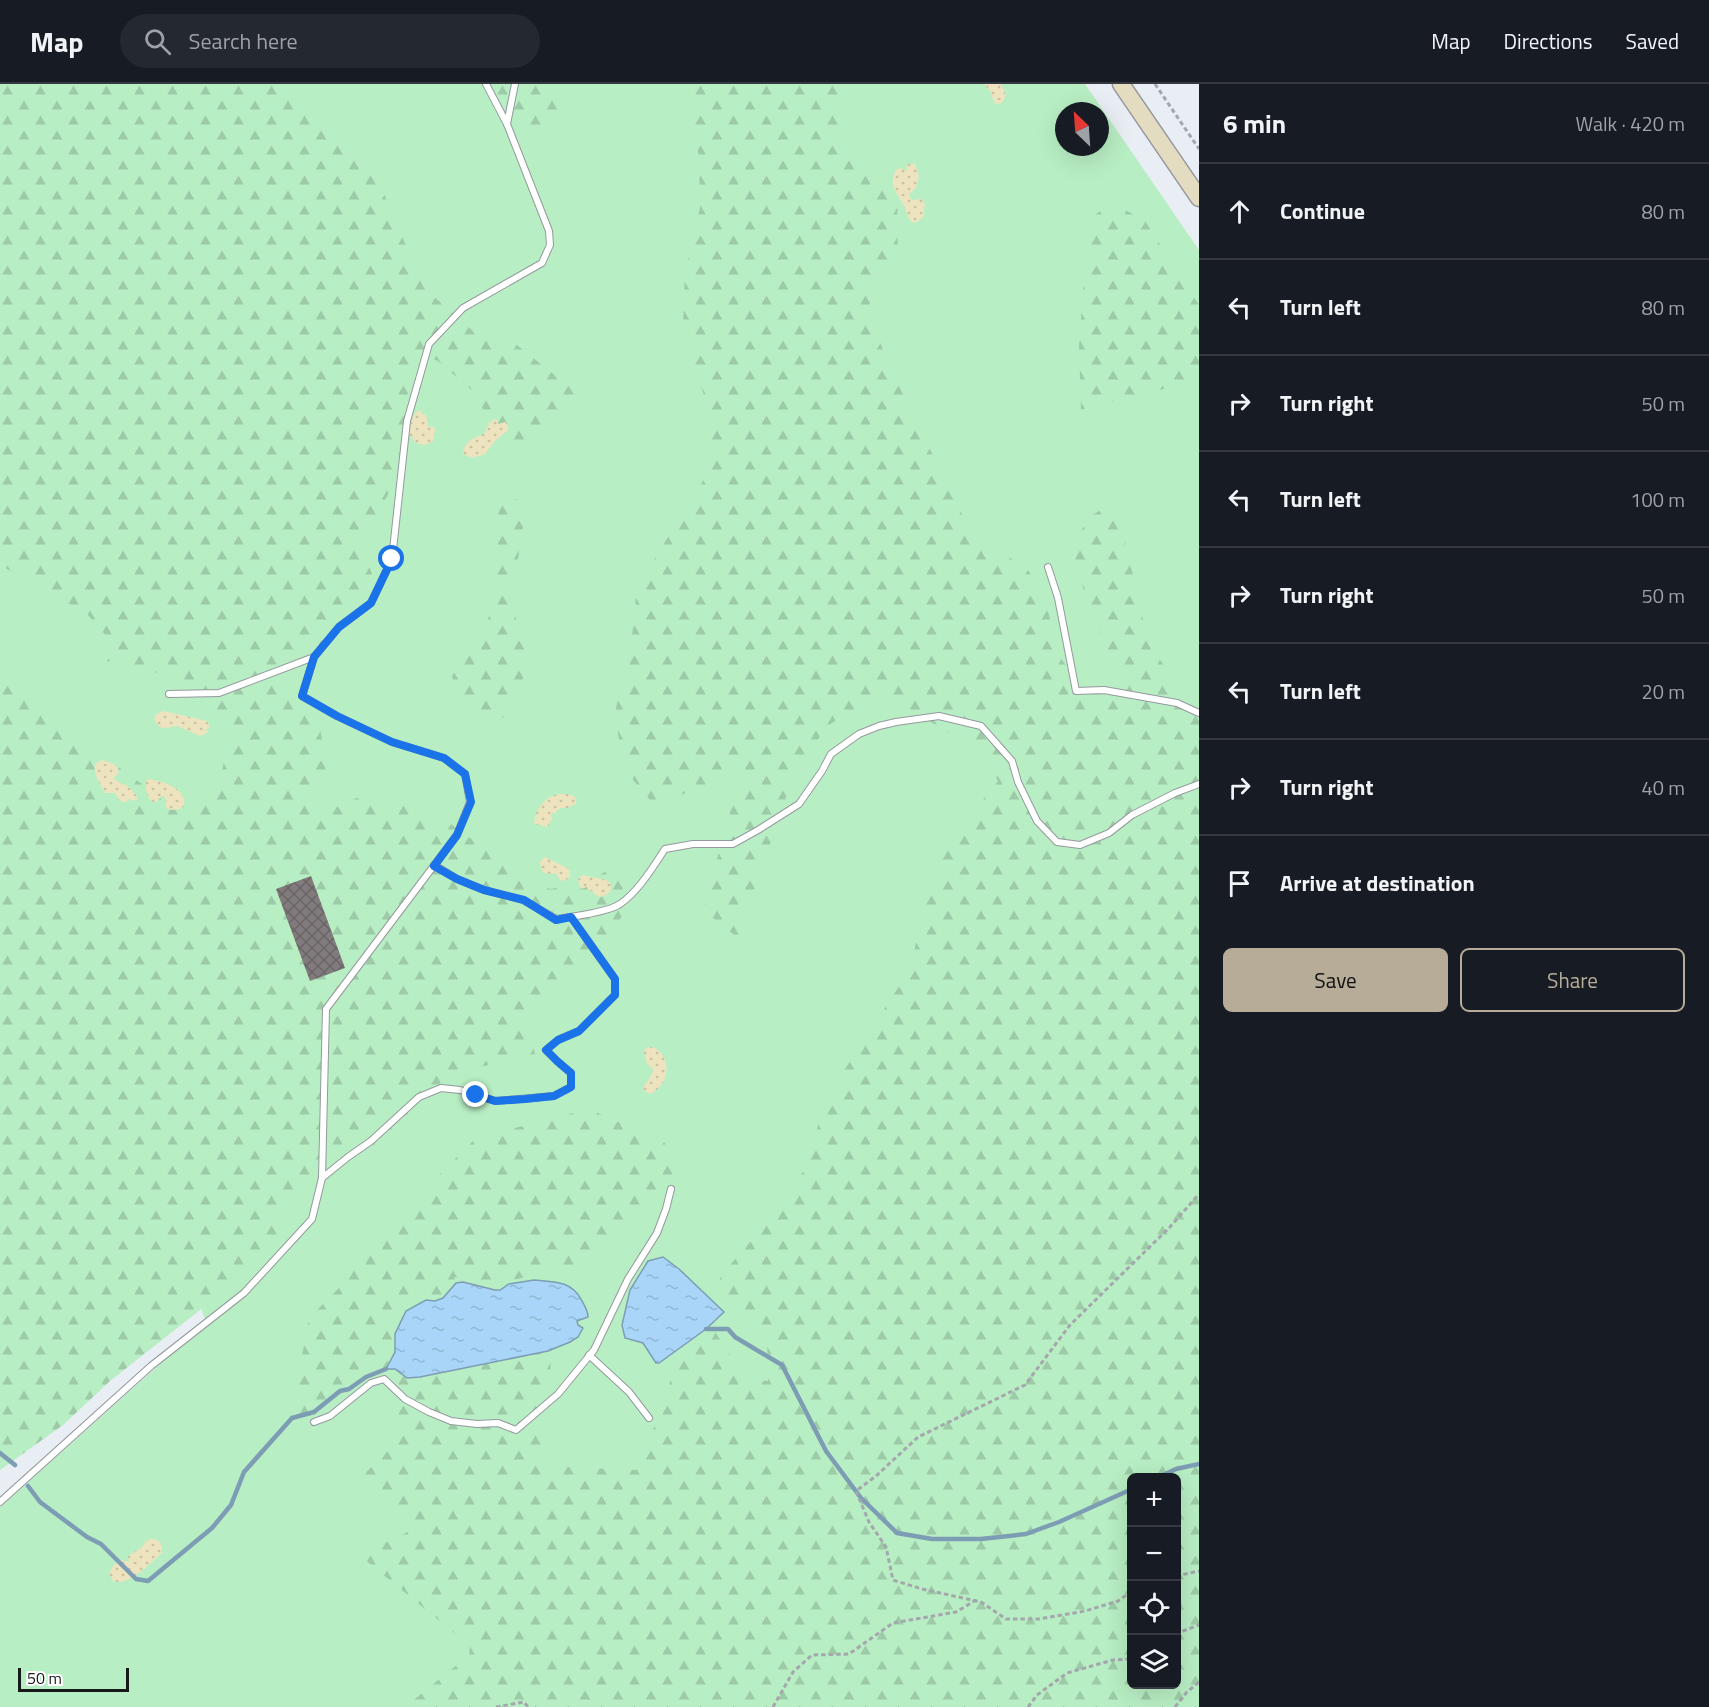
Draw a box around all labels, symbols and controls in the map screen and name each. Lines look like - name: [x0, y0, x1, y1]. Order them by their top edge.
- search box: [120, 14, 540, 68]
- text: Map: [30, 20, 84, 63]
- text: Search here: [189, 24, 298, 58]
- icon: search: [141, 25, 174, 58]
- text: Map: [1431, 25, 1471, 57]
- text: Directions: [1504, 25, 1593, 57]
- text: Saved: [1626, 25, 1679, 57]
- north arrow: [1055, 102, 1109, 156]
- text: 6 min: [1223, 104, 1286, 143]
- text: Walk · 420 m: [1576, 108, 1685, 139]
- text: Continue: [1280, 194, 1365, 228]
- icon: ahead: [1223, 195, 1256, 228]
- text: 80 m: [1641, 196, 1685, 227]
- text: Turn left: [1280, 290, 1361, 324]
- icon: left: [1223, 291, 1256, 324]
- text: 80 m: [1641, 292, 1685, 323]
- text: Turn right: [1280, 386, 1374, 420]
- icon: right: [1223, 387, 1256, 420]
- text: 50 m: [1641, 388, 1685, 419]
- text: Turn left: [1280, 482, 1361, 516]
- icon: left: [1223, 483, 1256, 516]
- text: 100 m: [1630, 484, 1685, 515]
- route start: [378, 545, 404, 571]
- text: Turn right: [1280, 578, 1374, 612]
- icon: right: [1223, 579, 1256, 612]
- text: 50 m: [1641, 580, 1685, 611]
- text: Turn left: [1280, 674, 1361, 708]
- icon: left: [1223, 675, 1256, 708]
- text: 20 m: [1641, 676, 1685, 707]
- text: Turn right: [1280, 770, 1374, 804]
- icon: right: [1223, 771, 1256, 804]
- text: 40 m: [1641, 772, 1685, 803]
- text: Arrive at destination: [1280, 866, 1475, 900]
- icon: arrive: [1223, 867, 1256, 900]
- button: Save: [1223, 948, 1448, 1012]
- button: Share: [1460, 948, 1685, 1012]
- route end: [462, 1081, 488, 1107]
- map controls: [1127, 1473, 1181, 1689]
- button: +: [1127, 1473, 1181, 1527]
- button: −: [1127, 1527, 1181, 1581]
- button: locate: [1127, 1581, 1181, 1635]
- button: layers: [1127, 1635, 1181, 1689]
- scale bar: [18, 1665, 129, 1692]
- text: 50 m: [27, 1666, 62, 1690]

